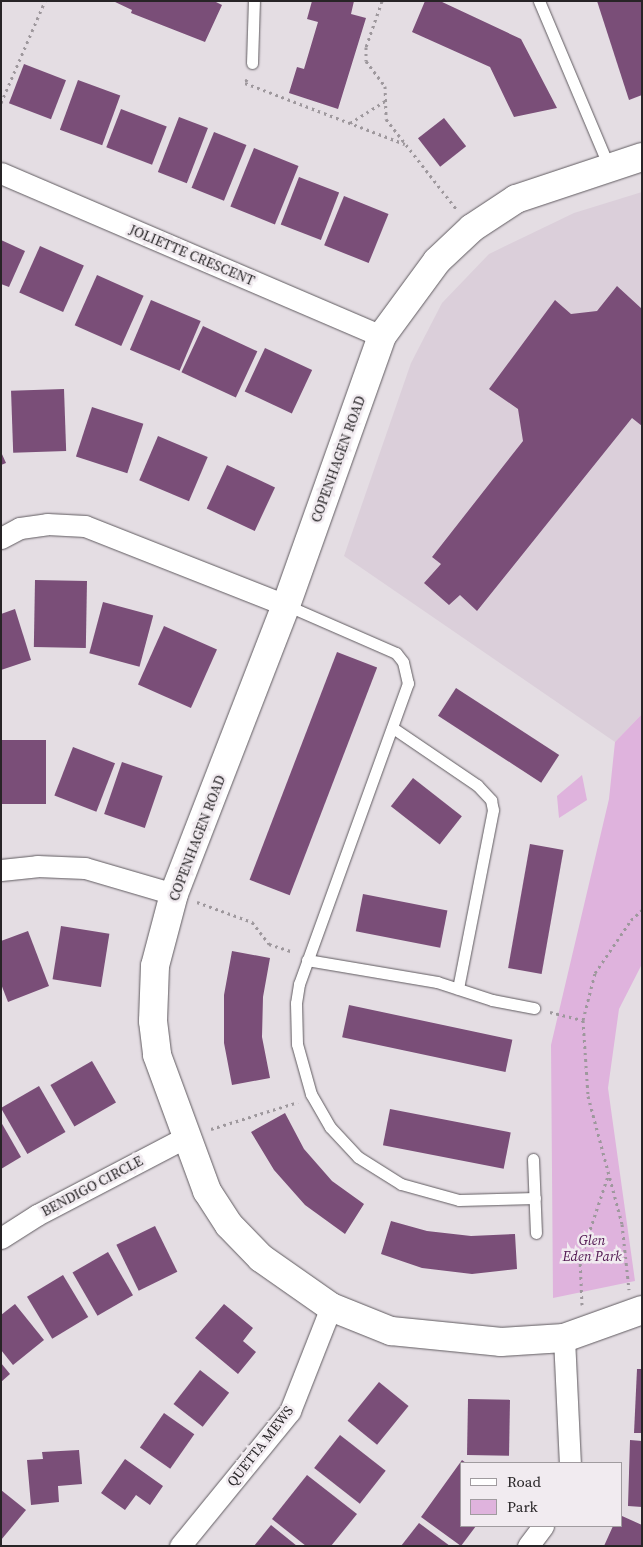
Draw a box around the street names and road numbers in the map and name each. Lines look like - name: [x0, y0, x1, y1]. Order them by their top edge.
- street label: JOLIETTE CRESCENT: [127, 221, 257, 289]
- street label: COPENHAGEN ROAD: [307, 393, 369, 525]
- street label: COPENHAGEN ROAD: [165, 773, 229, 903]
- street label: BENDIGO CIRCLE: [38, 1152, 146, 1220]
- street label: QUETTA MEWS: [223, 1402, 297, 1490]

